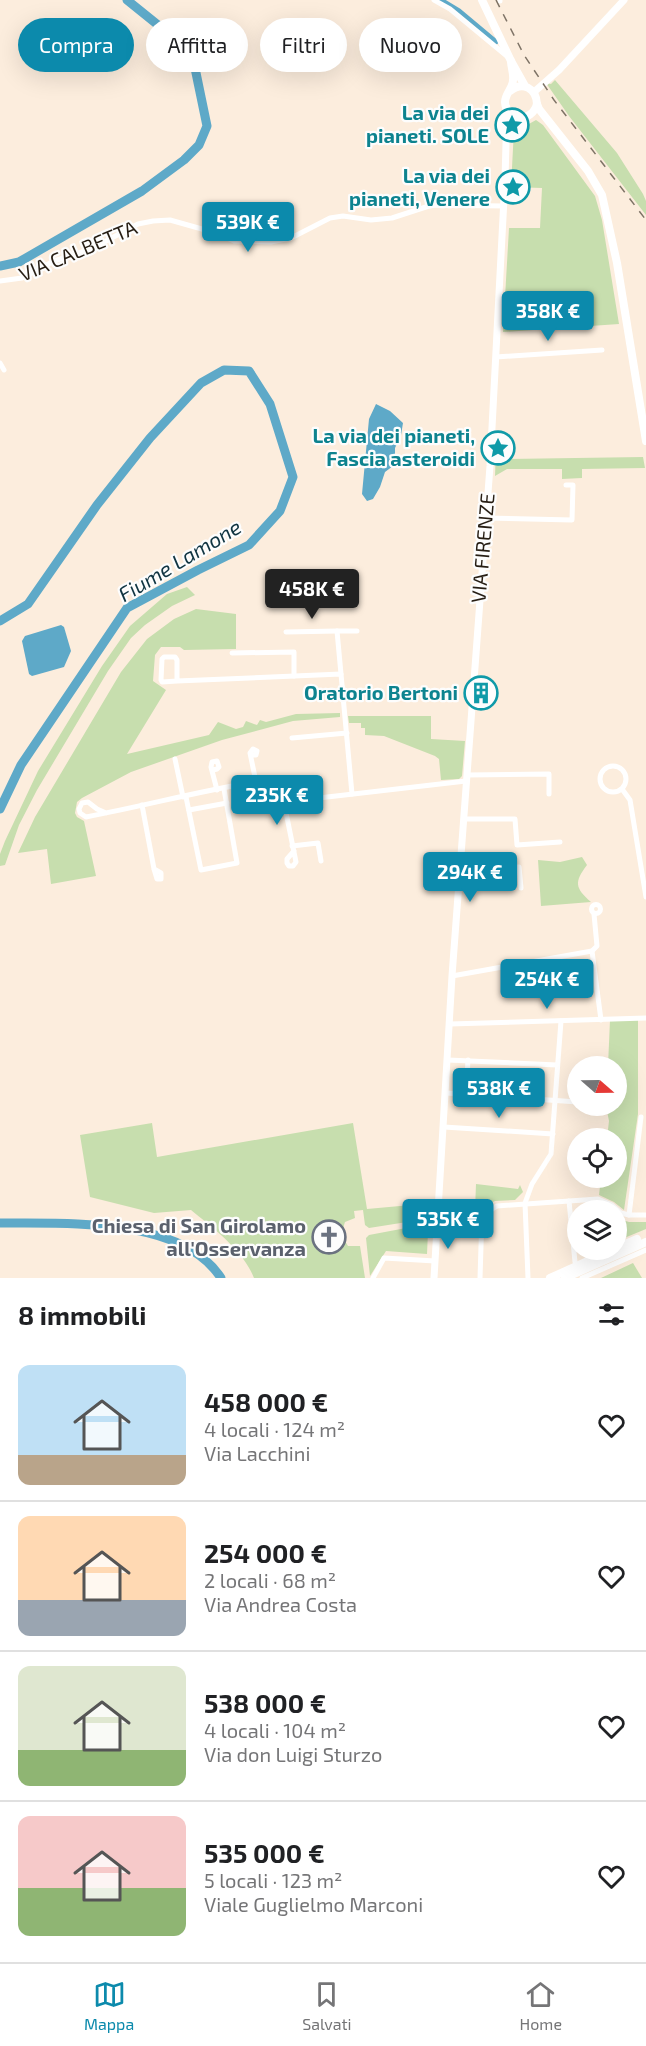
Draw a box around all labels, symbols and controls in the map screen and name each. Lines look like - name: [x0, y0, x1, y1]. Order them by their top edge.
- chip: Compra: [18, 18, 134, 72]
- chip: Affitta: [146, 18, 248, 72]
- chip: Filtri: [260, 18, 347, 72]
- chip: Nuovo: [359, 18, 462, 72]
- place label: La via dei pianeti. SOLE: [366, 100, 489, 147]
- place icon: La via dei pianeti. SOLE: [494, 107, 530, 143]
- place label: La via dei pianeti, Venere: [349, 163, 490, 210]
- place icon: La via dei pianeti, Venere: [495, 169, 531, 205]
- pin: 539K €: [199, 202, 297, 253]
- text: 539K €: [216, 209, 280, 233]
- street label: VIA CALBETTA: [15, 214, 141, 286]
- pin: 358K €: [499, 291, 597, 342]
- text: 358K €: [516, 298, 580, 322]
- place label: La via dei pianeti, Fascia asteroidi: [313, 423, 475, 470]
- place icon: La via dei pianeti, Fascia asteroidi: [480, 430, 516, 466]
- street label: VIA FIRENZE: [465, 492, 499, 604]
- water label: Fiume Lamone: [113, 513, 245, 606]
- pin: 458K €: [263, 569, 361, 620]
- text: 458K €: [279, 576, 345, 600]
- building icon: Oratorio Bertoni: [463, 675, 499, 711]
- place label: Oratorio Bertoni: [304, 680, 458, 704]
- pin: 235K €: [228, 775, 326, 826]
- text: 235K €: [245, 782, 309, 806]
- pin: 294K €: [421, 852, 519, 903]
- text: 294K €: [437, 859, 503, 883]
- pin: 254K €: [498, 959, 596, 1010]
- text: 254K €: [514, 966, 580, 990]
- north arrow: [567, 1056, 627, 1116]
- map controls: [567, 1056, 627, 1260]
- pin: 538K €: [450, 1068, 548, 1119]
- text: 538K €: [467, 1075, 531, 1099]
- button: locate: [567, 1128, 627, 1188]
- pin: 535K €: [399, 1199, 497, 1250]
- button: layers: [567, 1200, 627, 1260]
- text: 535K €: [416, 1206, 480, 1230]
- place label: Chiesa di San Girolamo all'Osservanza: [92, 1213, 306, 1260]
- church icon: Chiesa di San Girolamo all'Osservanza: [311, 1219, 347, 1255]
- icon: filters: [595, 1298, 628, 1331]
- text: 8 immobili: [18, 1299, 146, 1330]
- text: 458 000 €: [204, 1386, 328, 1417]
- icon: home: [66, 1389, 138, 1461]
- icon: heart: [595, 1409, 628, 1442]
- text: 4 locali · 124 m²: [204, 1417, 345, 1441]
- text: Via Lacchini: [204, 1441, 310, 1465]
- text: 254 000 €: [204, 1537, 327, 1568]
- icon: home: [66, 1540, 138, 1612]
- icon: heart: [595, 1560, 628, 1593]
- text: 2 locali · 68 m²: [204, 1568, 336, 1592]
- text: Via Andrea Costa: [204, 1592, 357, 1616]
- text: 538 000 €: [204, 1687, 326, 1718]
- icon: home: [66, 1690, 138, 1762]
- icon: heart: [595, 1710, 628, 1743]
- text: 4 locali · 104 m²: [204, 1718, 346, 1742]
- text: Via don Luigi Sturzo: [204, 1742, 382, 1766]
- text: 535 000 €: [204, 1837, 325, 1868]
- icon: home: [66, 1840, 138, 1912]
- icon: heart: [595, 1860, 628, 1893]
- text: 5 locali · 123 m²: [204, 1868, 342, 1892]
- text: Viale Guglielmo Marconi: [204, 1892, 423, 1916]
- tab: Mappa: [84, 1978, 134, 2033]
- tab: Salvati: [302, 1978, 352, 2033]
- tab: Home: [520, 1978, 562, 2033]

